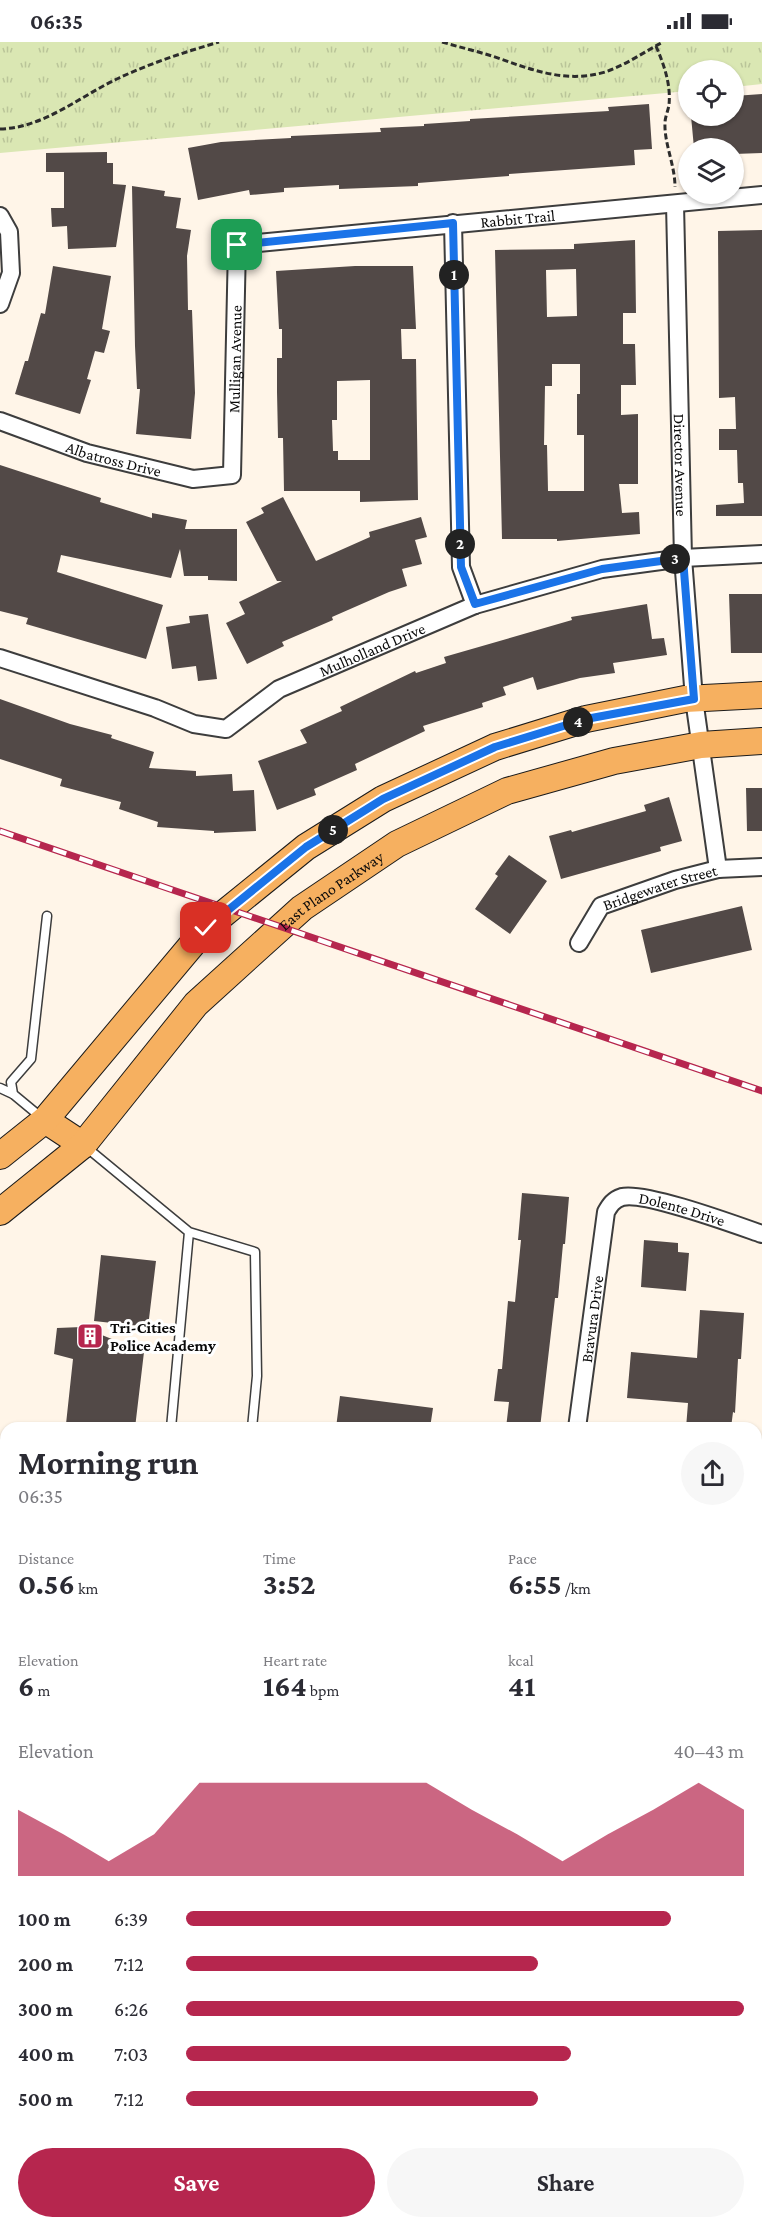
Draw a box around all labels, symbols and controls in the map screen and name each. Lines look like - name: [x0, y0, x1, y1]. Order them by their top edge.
- text: 06:35: [30, 9, 83, 34]
- map controls: [678, 60, 744, 204]
- button: locate: [678, 60, 744, 126]
- button: layers: [678, 138, 744, 204]
- street label: Rabbit Trail: [480, 206, 556, 230]
- pin: [211, 219, 262, 270]
- icon: arrive: [220, 228, 253, 261]
- pin: 1: [439, 260, 469, 290]
- text: 1: [451, 266, 457, 283]
- street label: Mulligan Avenue: [225, 305, 244, 413]
- street label: Director Avenue: [671, 413, 691, 517]
- street label: Albatross Drive: [64, 438, 163, 479]
- pin: 2: [445, 529, 475, 559]
- text: 2: [456, 535, 464, 552]
- pin: 3: [660, 544, 690, 574]
- text: 3: [671, 550, 679, 567]
- street label: Mulholland Drive: [317, 619, 427, 679]
- pin: 4: [563, 707, 593, 737]
- text: 4: [574, 713, 582, 730]
- pin: 5: [318, 815, 348, 845]
- text: 5: [329, 821, 337, 838]
- street label: East Plano Parkway: [275, 847, 387, 933]
- street label: Bridgewater Street: [600, 861, 720, 913]
- pin: [180, 902, 231, 953]
- icon: check: [189, 911, 222, 944]
- street label: Dolente Drive: [638, 1189, 727, 1229]
- street label: Bravura Drive: [577, 1274, 606, 1364]
- place label: Tri-Cities Police Academy: [110, 1319, 216, 1354]
- building icon: Tri-Cities Police Academy: [75, 1321, 105, 1351]
- button: share: [681, 1442, 744, 1505]
- text: Morning run: [18, 1444, 199, 1481]
- text: 06:35: [18, 1485, 63, 1507]
- text: Distance: [18, 1550, 74, 1567]
- text: Time: [263, 1550, 296, 1567]
- text: Pace: [508, 1550, 537, 1567]
- text: 0.56: [18, 1567, 75, 1600]
- text: 3:52: [263, 1567, 316, 1600]
- text: 6:55: [508, 1567, 562, 1600]
- text: km: [75, 1580, 98, 1597]
- text: /km: [562, 1580, 591, 1597]
- text: Elevation: [18, 1652, 79, 1669]
- text: Heart rate: [263, 1652, 327, 1669]
- text: kcal: [508, 1652, 534, 1669]
- text: 6: [18, 1669, 34, 1702]
- text: 164: [263, 1669, 307, 1702]
- text: 41: [508, 1669, 535, 1702]
- text: m: [34, 1682, 50, 1699]
- text: bpm: [307, 1682, 339, 1699]
- text: Elevation: [18, 1740, 94, 1762]
- text: 40–43 m: [673, 1740, 744, 1762]
- text: 100 m: [18, 1908, 71, 1930]
- text: 6:39: [114, 1908, 148, 1930]
- text: 200 m: [18, 1953, 73, 1975]
- text: 7:12: [114, 1953, 144, 1975]
- text: 300 m: [18, 1998, 73, 2020]
- text: 6:26: [114, 1998, 148, 2020]
- text: 400 m: [18, 2043, 74, 2065]
- text: 7:03: [114, 2043, 148, 2065]
- text: 500 m: [18, 2088, 73, 2110]
- text: 7:12: [114, 2088, 144, 2110]
- button: Save: [18, 2148, 375, 2217]
- button: Share: [387, 2148, 744, 2217]

